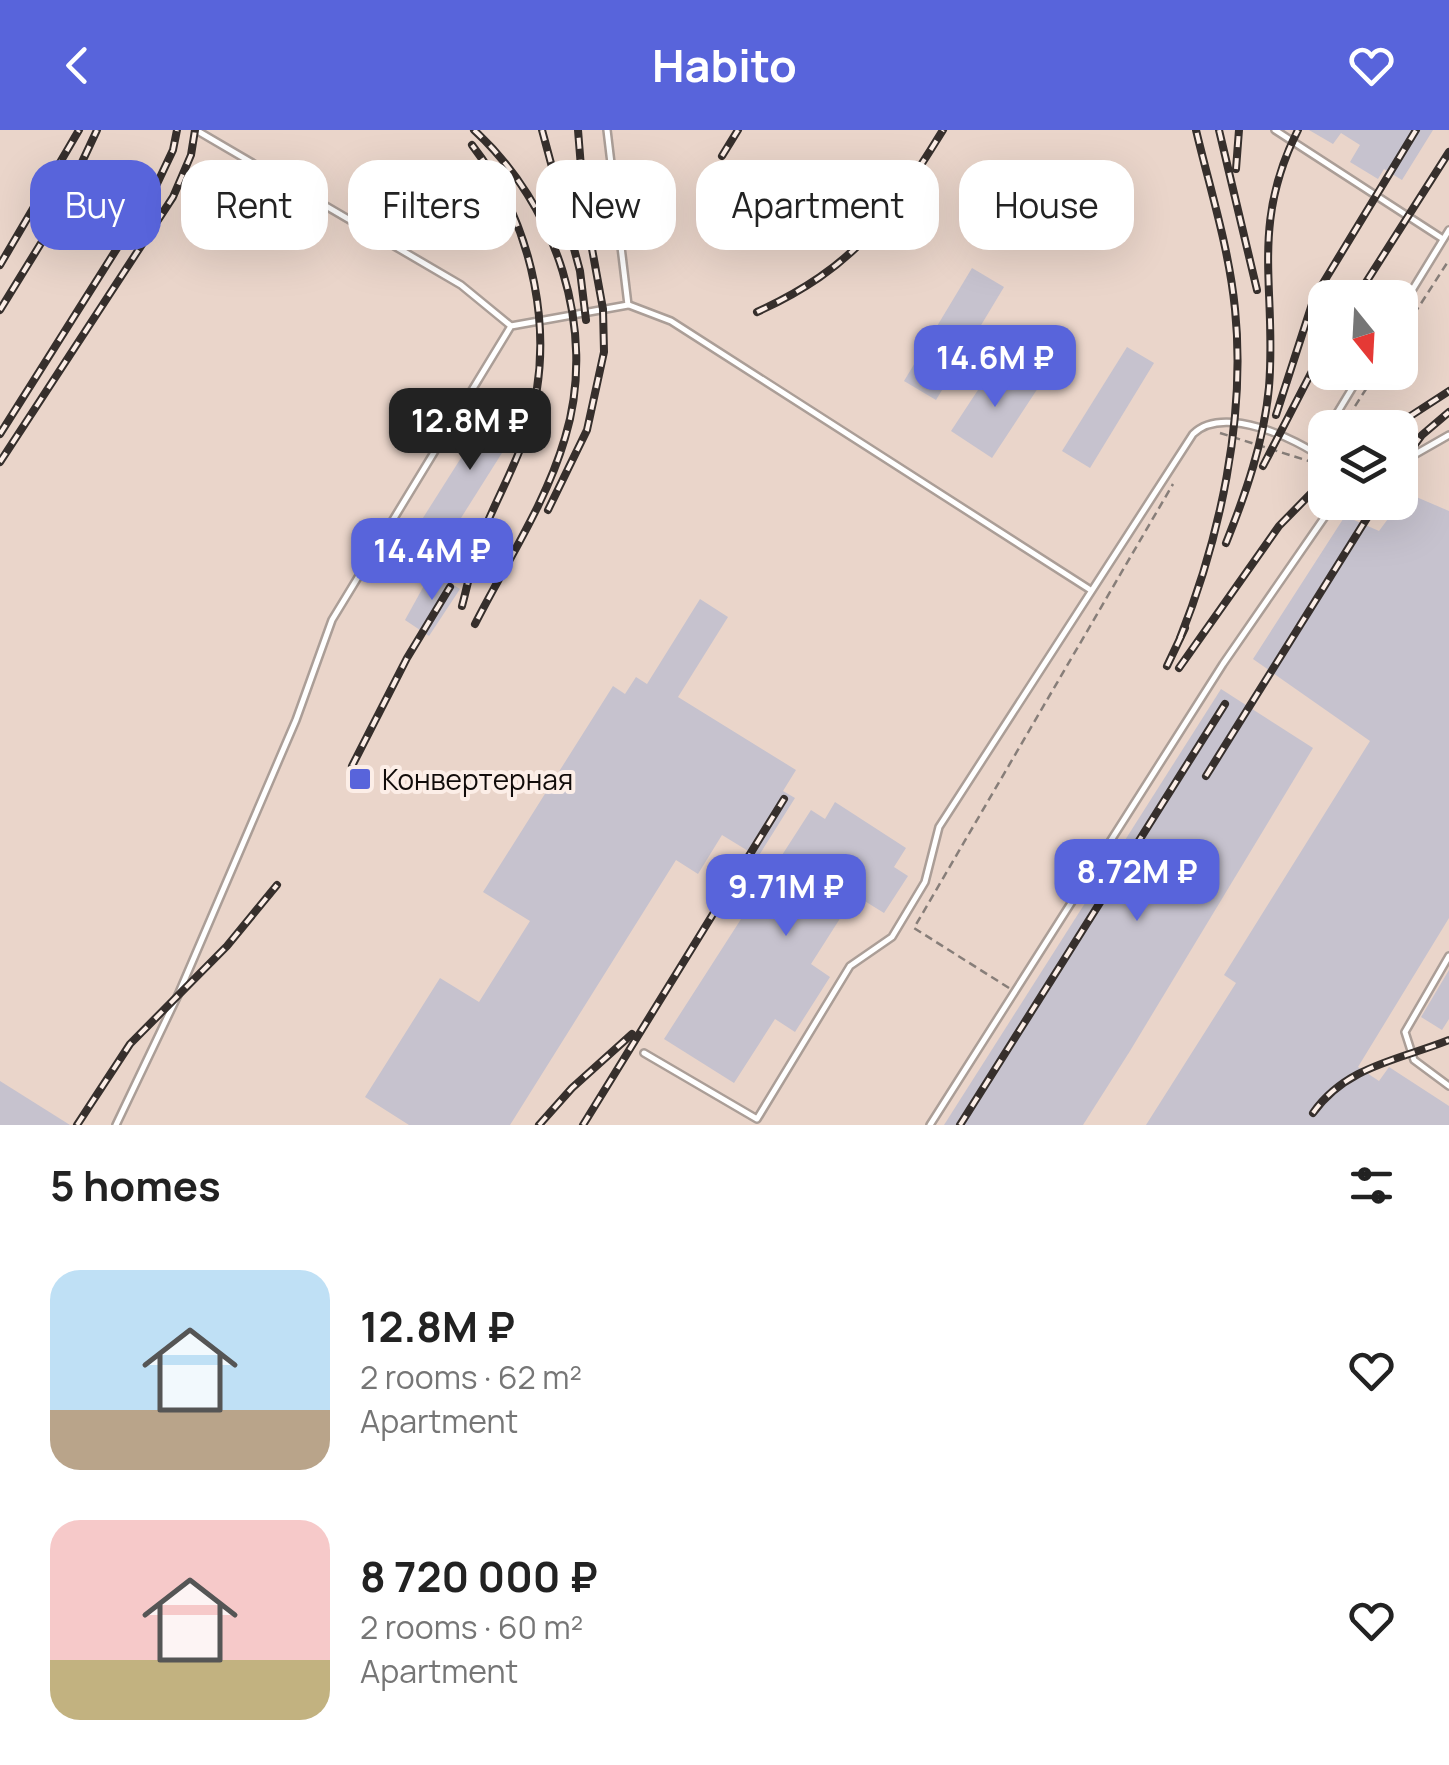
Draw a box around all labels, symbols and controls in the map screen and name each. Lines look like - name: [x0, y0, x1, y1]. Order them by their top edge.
- text: Habito: [652, 34, 797, 96]
- icon: back: [50, 38, 105, 93]
- icon: heart: [1344, 38, 1399, 93]
- chip: Buy: [30, 160, 161, 250]
- chip: Rent: [181, 160, 328, 250]
- chip: Filters: [348, 160, 516, 250]
- chip: New: [536, 160, 676, 250]
- chip: Apartment: [696, 160, 939, 250]
- chip: House: [959, 160, 1134, 250]
- north arrow: [1308, 280, 1418, 390]
- map controls: [1308, 280, 1418, 520]
- pin: 14.6M ₽: [903, 325, 1087, 410]
- text: 14.6M ₽: [936, 335, 1054, 379]
- pin: 12.8M ₽: [378, 388, 562, 473]
- text: 12.8M ₽: [411, 398, 529, 442]
- button: layers: [1308, 410, 1418, 520]
- pin: 14.4M ₽: [340, 518, 524, 603]
- text: 14.4M ₽: [373, 528, 491, 572]
- place label: Конвертерная: [382, 760, 573, 798]
- marker: Конвертерная: [347, 766, 373, 792]
- pin: 8.72M ₽: [1045, 839, 1229, 924]
- text: 8.72M ₽: [1076, 849, 1198, 893]
- pin: 9.71M ₽: [694, 854, 878, 939]
- text: 9.71M ₽: [728, 864, 844, 908]
- text: 5 homes: [50, 1156, 221, 1214]
- icon: filters: [1344, 1158, 1399, 1213]
- text: 12.8M ₽: [360, 1297, 515, 1355]
- icon: home: [130, 1310, 250, 1430]
- icon: heart: [1344, 1343, 1399, 1398]
- text: 2 rooms · 62 m²: [360, 1355, 582, 1399]
- text: Apartment: [360, 1399, 518, 1443]
- text: 8 720 000 ₽: [360, 1547, 598, 1605]
- icon: home: [130, 1560, 250, 1680]
- icon: heart: [1344, 1593, 1399, 1648]
- text: 2 rooms · 60 m²: [360, 1605, 583, 1649]
- text: Apartment: [360, 1649, 518, 1693]

